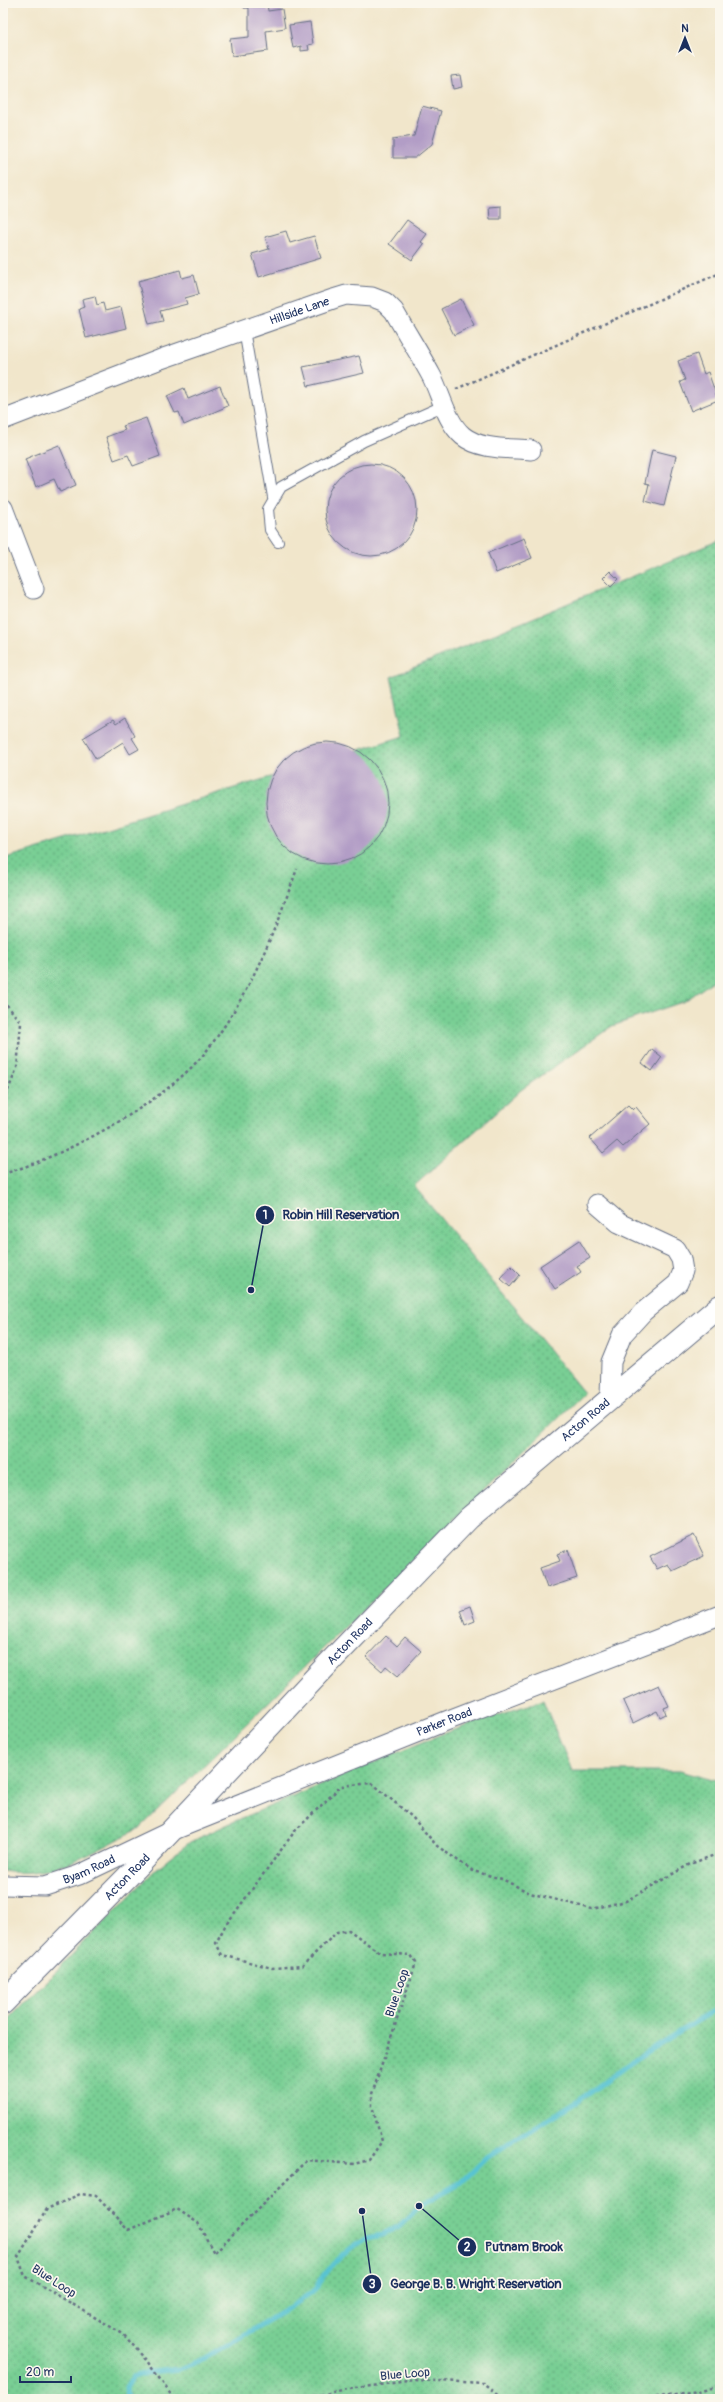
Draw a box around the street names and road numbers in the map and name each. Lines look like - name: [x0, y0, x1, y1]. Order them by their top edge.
- street label: Hillside Lane: [268, 294, 332, 329]
- street label: Acton Road: [558, 1395, 613, 1445]
- street label: Acton Road: [324, 1615, 376, 1668]
- street label: Parker Road: [414, 1705, 475, 1740]
- street label: Acton Road: [101, 1851, 154, 1904]
- street label: Byam Road: [61, 1852, 118, 1888]
- street label: Blue Loop: [382, 1967, 413, 2019]
- street label: Blue Loop: [29, 2262, 79, 2301]
- street label: Blue Loop: [380, 2365, 431, 2384]

